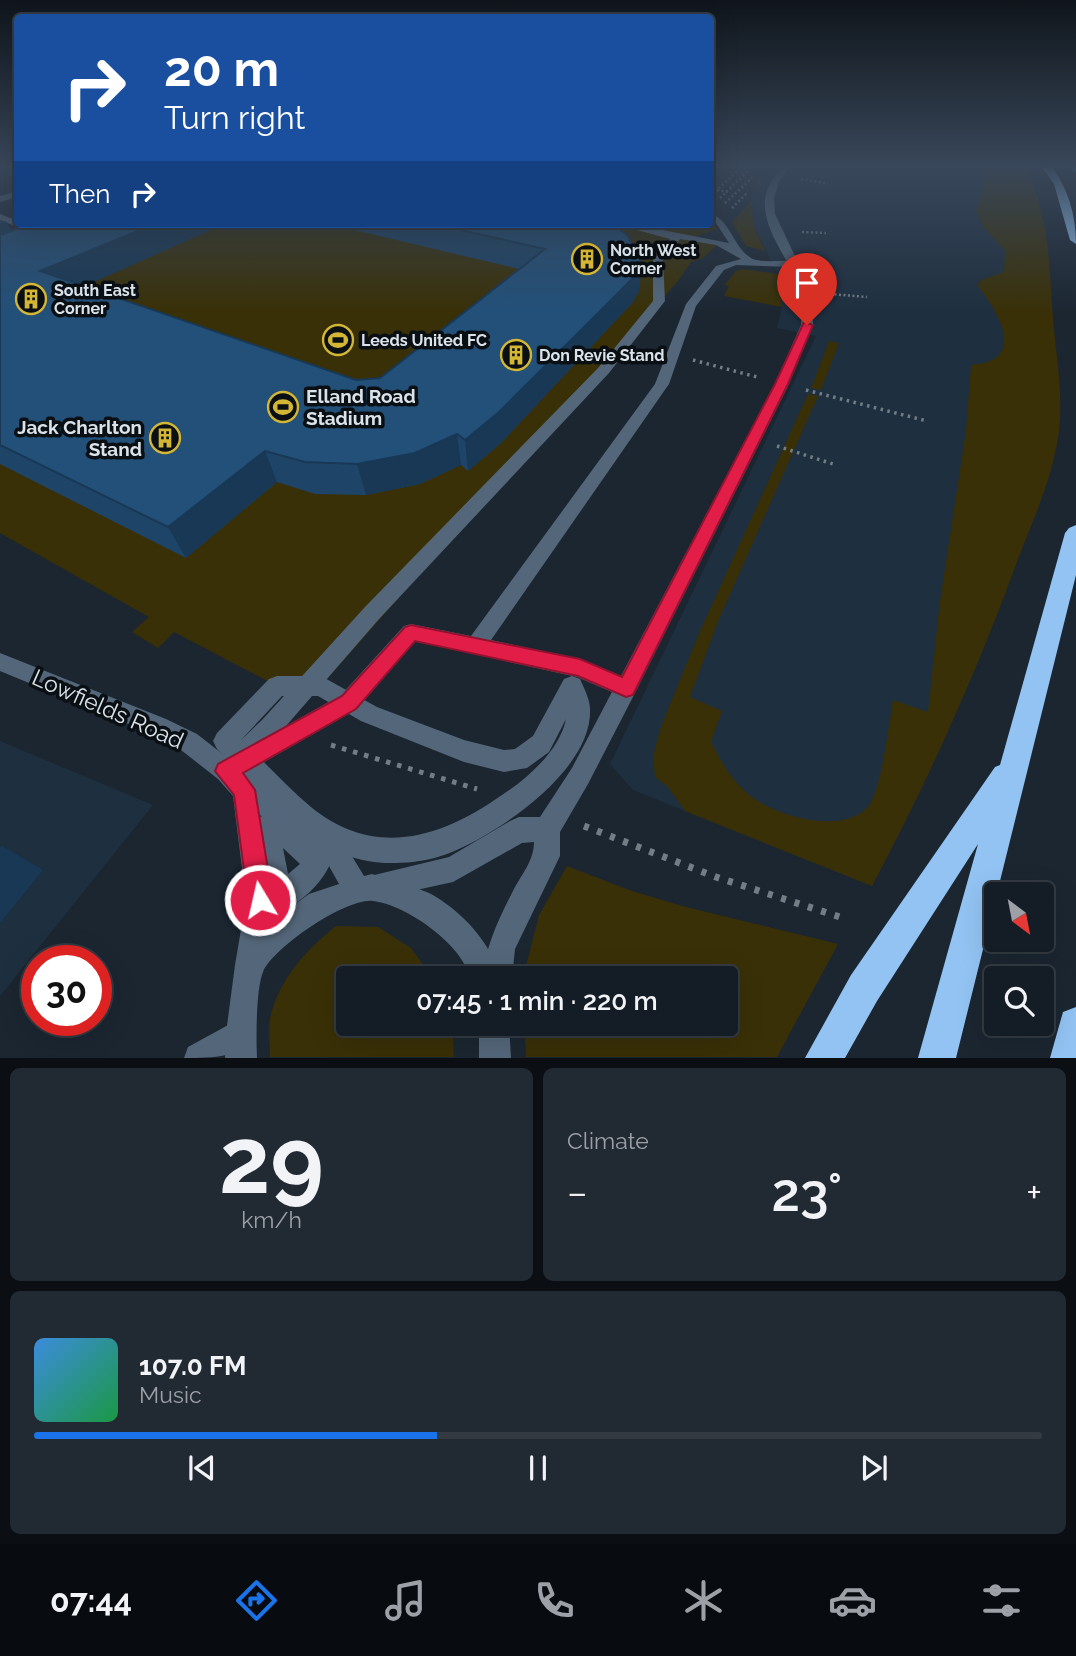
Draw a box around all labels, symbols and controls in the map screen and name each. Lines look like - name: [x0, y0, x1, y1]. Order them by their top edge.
- text: 20 m: [164, 40, 279, 97]
- icon: right: [49, 42, 140, 133]
- text: Turn right: [164, 99, 305, 136]
- icon: right: [124, 175, 162, 213]
- text: Then: [49, 179, 110, 209]
- place label: North West Corner: [610, 241, 696, 278]
- building icon: North West Corner: [570, 242, 604, 276]
- pin: [777, 253, 837, 325]
- icon: arrive: [788, 264, 826, 302]
- place label: South East Corner: [54, 281, 136, 318]
- building icon: South East Corner: [14, 282, 48, 316]
- sports icon: Leeds United FC: [321, 323, 355, 357]
- place label: Leeds United FC: [361, 331, 487, 350]
- building icon: Don Revie Stand: [499, 338, 533, 372]
- place label: Don Revie Stand: [539, 346, 665, 365]
- place label: Elland Road Stadium: [306, 385, 416, 429]
- sports icon: Elland Road Stadium: [266, 390, 300, 424]
- place label: Jack Charlton Stand: [17, 416, 142, 460]
- building icon: Jack Charlton Stand: [148, 421, 182, 455]
- street label: Lowfields Road: [28, 663, 188, 754]
- position arrow: [223, 863, 297, 937]
- north arrow: [984, 882, 1054, 952]
- map controls: [984, 882, 1054, 1036]
- speed limit sign: 30: [21, 945, 112, 1036]
- button: search: [984, 966, 1054, 1036]
- text: 07:45 · 1 min · 220 m: [416, 986, 658, 1016]
- text: 29: [219, 1107, 324, 1214]
- text: Climate: [567, 1127, 649, 1154]
- text: 23°: [772, 1162, 842, 1223]
- text: −: [567, 1170, 587, 1215]
- text: +: [1026, 1170, 1042, 1215]
- text: km/h: [241, 1206, 302, 1233]
- text: 107.0 FM: [139, 1351, 246, 1381]
- text: Music: [139, 1381, 202, 1408]
- icon: previous: [183, 1449, 221, 1487]
- icon: pause: [519, 1449, 557, 1487]
- icon: next: [855, 1449, 893, 1487]
- icon: directions: [232, 1576, 281, 1625]
- icon: music: [381, 1576, 430, 1625]
- icon: phone: [530, 1576, 579, 1625]
- icon: climate: [679, 1576, 728, 1625]
- icon: car: [828, 1576, 877, 1625]
- icon: filters: [977, 1576, 1026, 1625]
- text: 07:44: [50, 1582, 132, 1619]

